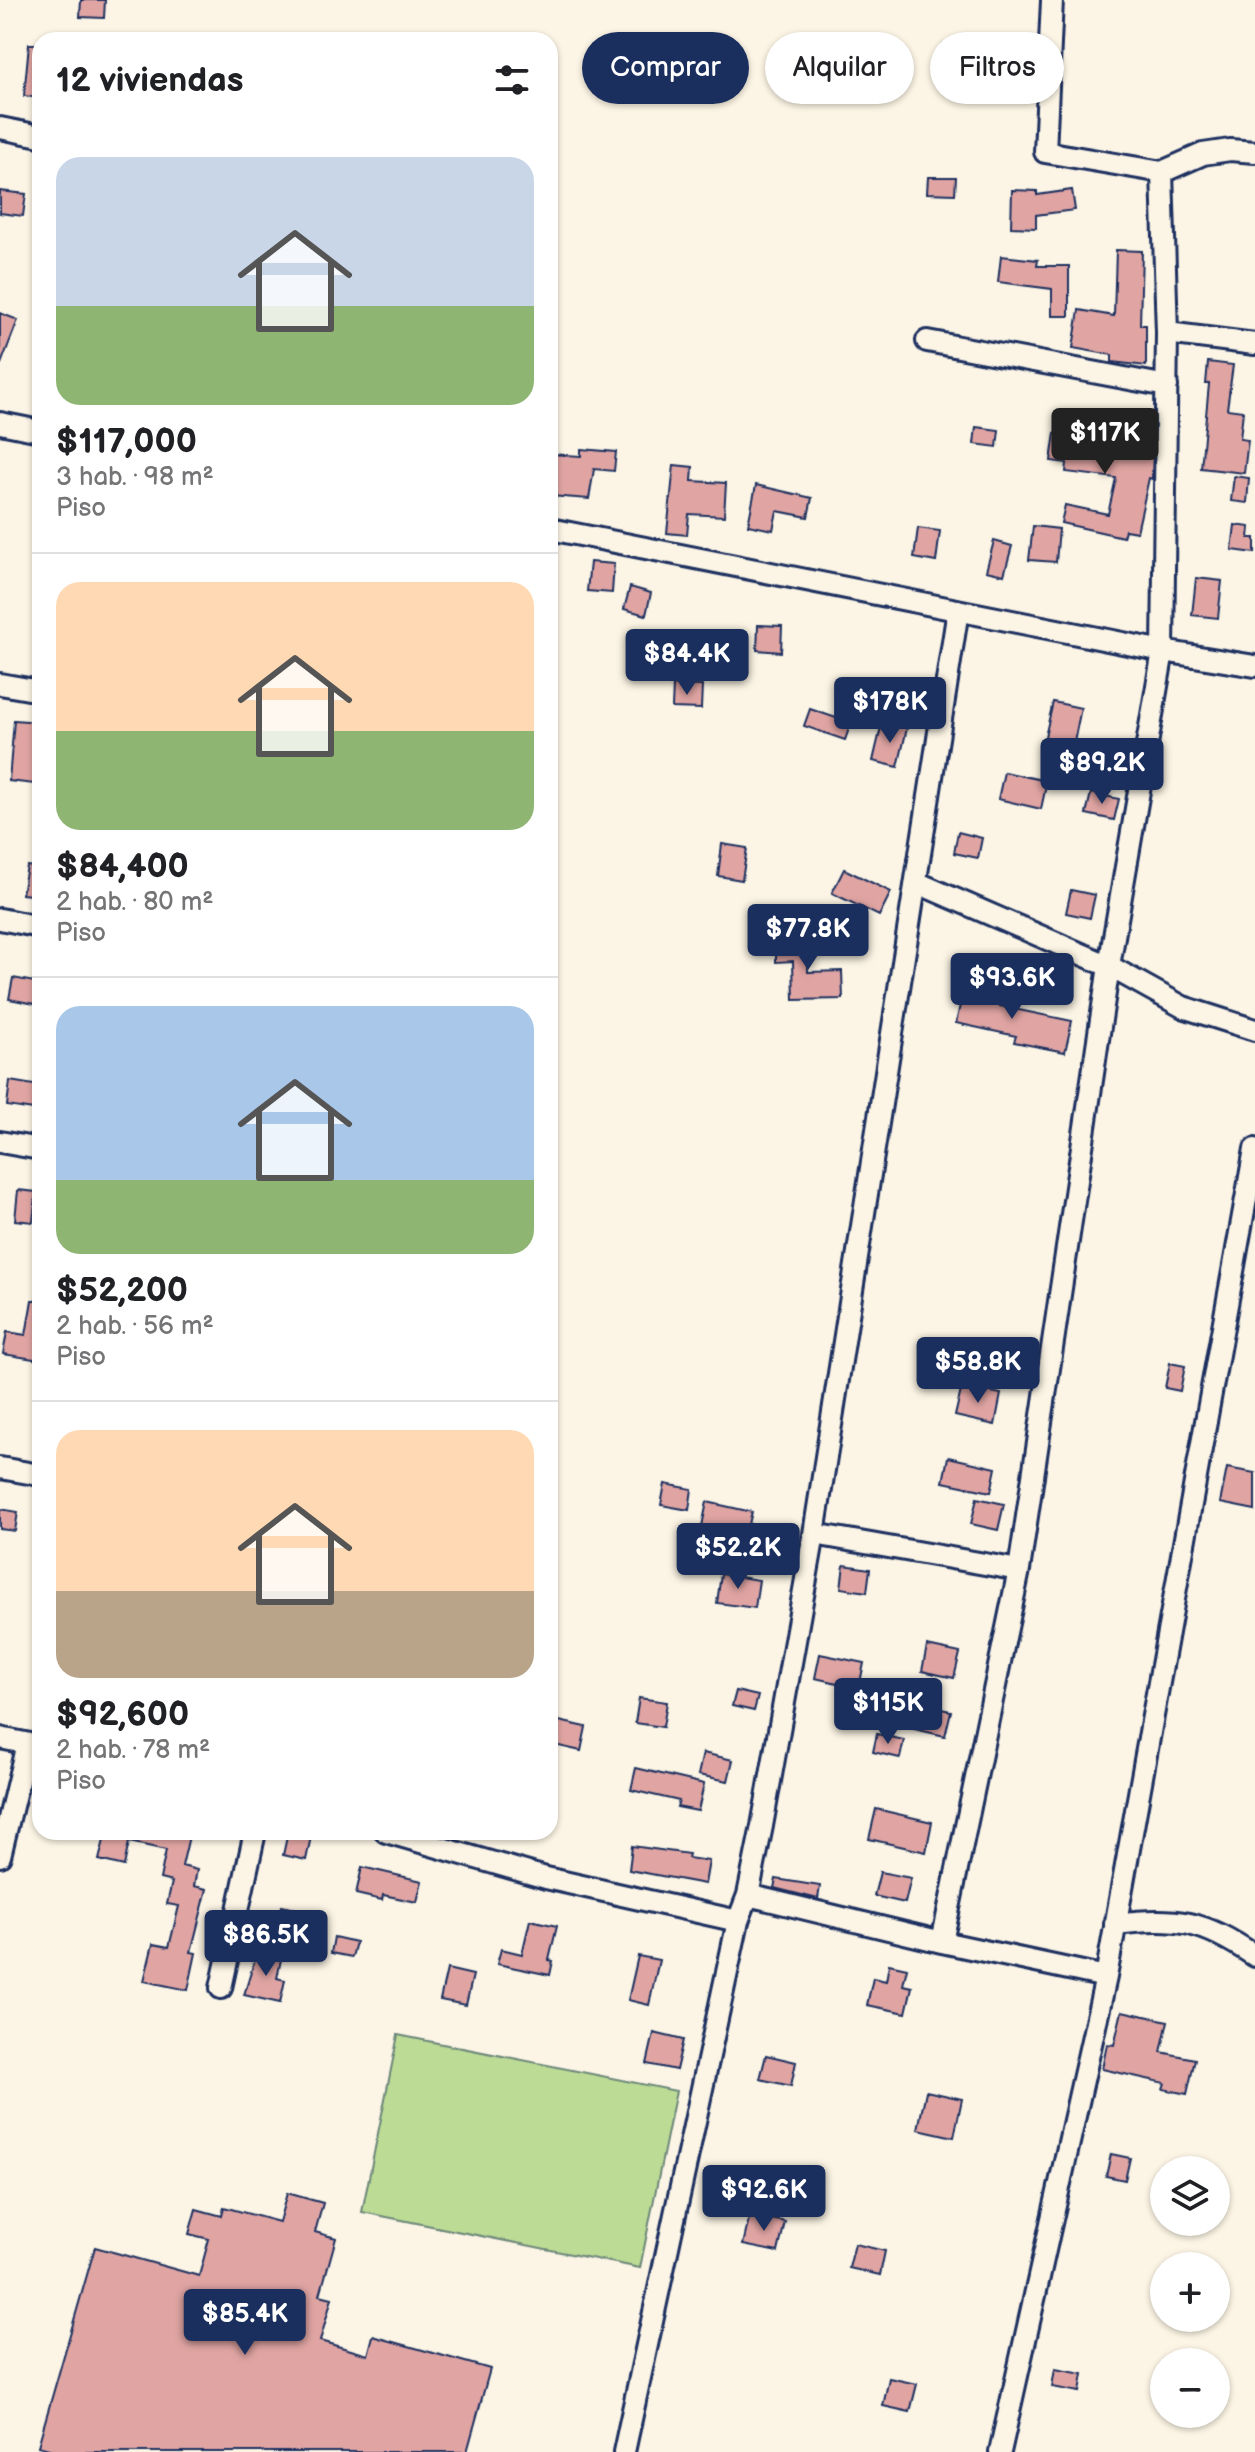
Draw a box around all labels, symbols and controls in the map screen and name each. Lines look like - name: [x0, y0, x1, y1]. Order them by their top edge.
- chip: Comprar: [582, 32, 749, 104]
- chip: Alquilar: [765, 32, 914, 104]
- chip: Filtros: [930, 32, 1064, 104]
- icon: filters: [490, 58, 534, 102]
- text: 12 viviendas: [56, 60, 243, 101]
- icon: home: [223, 209, 367, 353]
- pin: $117K: [1049, 408, 1161, 476]
- text: $117K: [1069, 418, 1141, 449]
- text: $117,000: [56, 421, 197, 462]
- text: 3 hab. · 98 m²: [56, 462, 214, 493]
- text: Piso: [56, 493, 106, 524]
- pin: $84.4K: [622, 629, 752, 697]
- icon: home: [223, 634, 367, 778]
- text: $84.4K: [644, 639, 730, 670]
- pin: $178K: [834, 677, 946, 745]
- text: $178K: [852, 687, 928, 718]
- pin: $89.2K: [1037, 738, 1167, 806]
- text: $89.2K: [1059, 748, 1145, 779]
- text: $84,400: [56, 846, 189, 887]
- text: 2 hab. · 80 m²: [56, 887, 213, 918]
- pin: $77.8K: [743, 904, 873, 972]
- text: $77.8K: [766, 914, 850, 945]
- text: Piso: [56, 918, 106, 949]
- pin: $93.6K: [947, 953, 1077, 1021]
- text: $93.6K: [969, 963, 1055, 994]
- icon: home: [223, 1058, 367, 1202]
- text: $52,200: [56, 1270, 188, 1311]
- text: 2 hab. · 56 m²: [56, 1311, 214, 1342]
- pin: $58.8K: [913, 1337, 1043, 1405]
- text: Piso: [56, 1342, 106, 1373]
- text: $58.8K: [935, 1347, 1021, 1378]
- icon: home: [223, 1482, 367, 1626]
- pin: $52.2K: [673, 1523, 803, 1591]
- text: $52.2K: [695, 1533, 781, 1564]
- pin: $115K: [832, 1678, 944, 1746]
- text: $115K: [852, 1688, 924, 1719]
- text: $92,600: [56, 1694, 189, 1735]
- text: 2 hab. · 78 m²: [56, 1735, 210, 1766]
- text: Piso: [56, 1766, 106, 1797]
- pin: $86.5K: [201, 1910, 331, 1978]
- text: $86.5K: [223, 1920, 309, 1951]
- map controls: [1150, 2156, 1230, 2428]
- button: layers: [1150, 2156, 1230, 2236]
- pin: $92.6K: [699, 2165, 829, 2233]
- text: $92.6K: [720, 2175, 808, 2206]
- button: +: [1150, 2252, 1230, 2332]
- pin: $85.4K: [180, 2289, 310, 2357]
- text: $85.4K: [202, 2299, 288, 2330]
- button: −: [1150, 2348, 1230, 2428]

